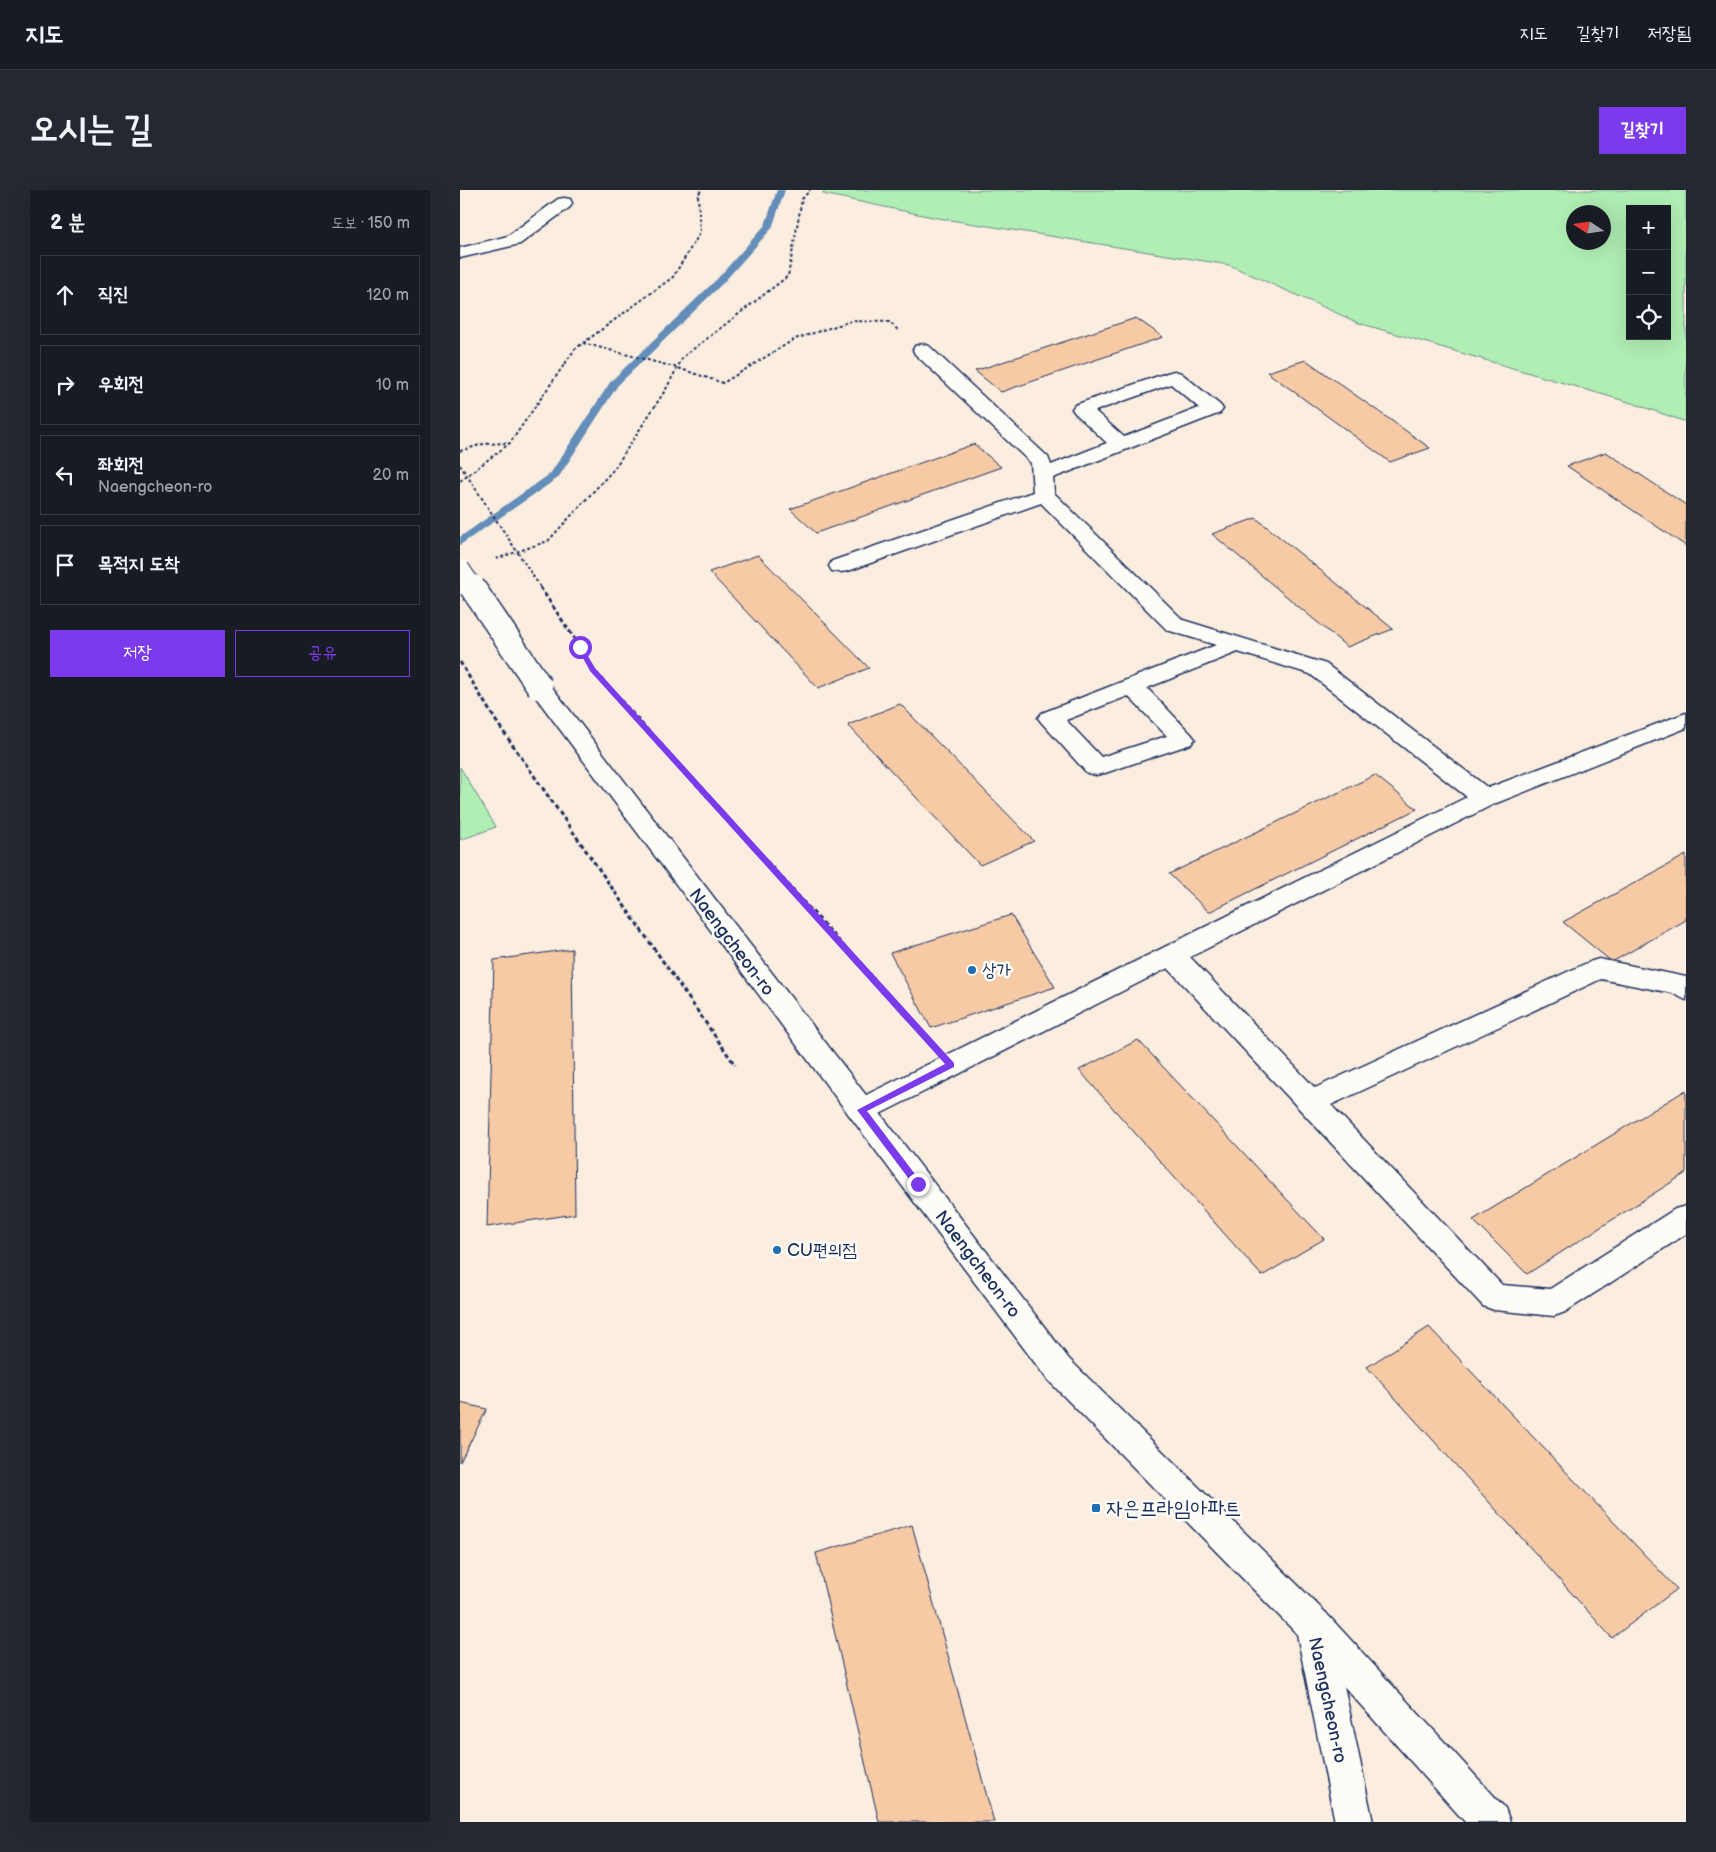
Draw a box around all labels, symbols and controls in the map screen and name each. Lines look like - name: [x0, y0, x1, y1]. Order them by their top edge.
- text: 지도: [25, 20, 64, 49]
- text: 지도: [1519, 23, 1548, 44]
- text: 길찾기: [1576, 23, 1620, 44]
- text: 저장됨: [1648, 23, 1691, 44]
- button: 길찾기: [1599, 107, 1686, 154]
- text: 오시는 길: [30, 108, 152, 151]
- north arrow: [1566, 205, 1611, 250]
- map controls: [1626, 205, 1671, 340]
- button: +: [1626, 205, 1671, 250]
- text: 2 분: [50, 210, 85, 235]
- text: 도보 · 150 m: [331, 214, 410, 233]
- button: −: [1626, 250, 1671, 295]
- icon: ahead: [51, 281, 79, 309]
- text: 직진: [98, 283, 129, 306]
- text: 120 m: [366, 286, 409, 305]
- button: locate: [1626, 295, 1671, 340]
- icon: right: [51, 371, 79, 399]
- text: 우회전: [98, 373, 144, 396]
- text: 10 m: [376, 376, 409, 395]
- text: 좌회전: [98, 454, 144, 477]
- icon: left: [51, 461, 79, 489]
- text: 20 m: [373, 466, 409, 485]
- text: Naengcheon-ro: [98, 478, 212, 497]
- icon: arrive: [51, 551, 79, 579]
- text: 목적지 도착: [98, 553, 180, 576]
- button: 저장: [50, 630, 225, 677]
- button: 공유: [235, 630, 410, 677]
- route start: [569, 636, 592, 659]
- street label: Naengcheon-ro: [685, 885, 779, 1000]
- place label: 상가: [982, 960, 1011, 981]
- marker: 상가: [966, 964, 978, 976]
- route end: [907, 1173, 930, 1196]
- street label: Naengcheon-ro: [931, 1207, 1025, 1322]
- place label: CU편의점: [787, 1240, 857, 1261]
- marker: CU편의점: [771, 1244, 783, 1256]
- place label: 자은프라임아파트: [1106, 1496, 1241, 1521]
- marker: 자은프라임아파트: [1090, 1502, 1102, 1514]
- street label: Naengcheon-ro: [1304, 1635, 1351, 1765]

